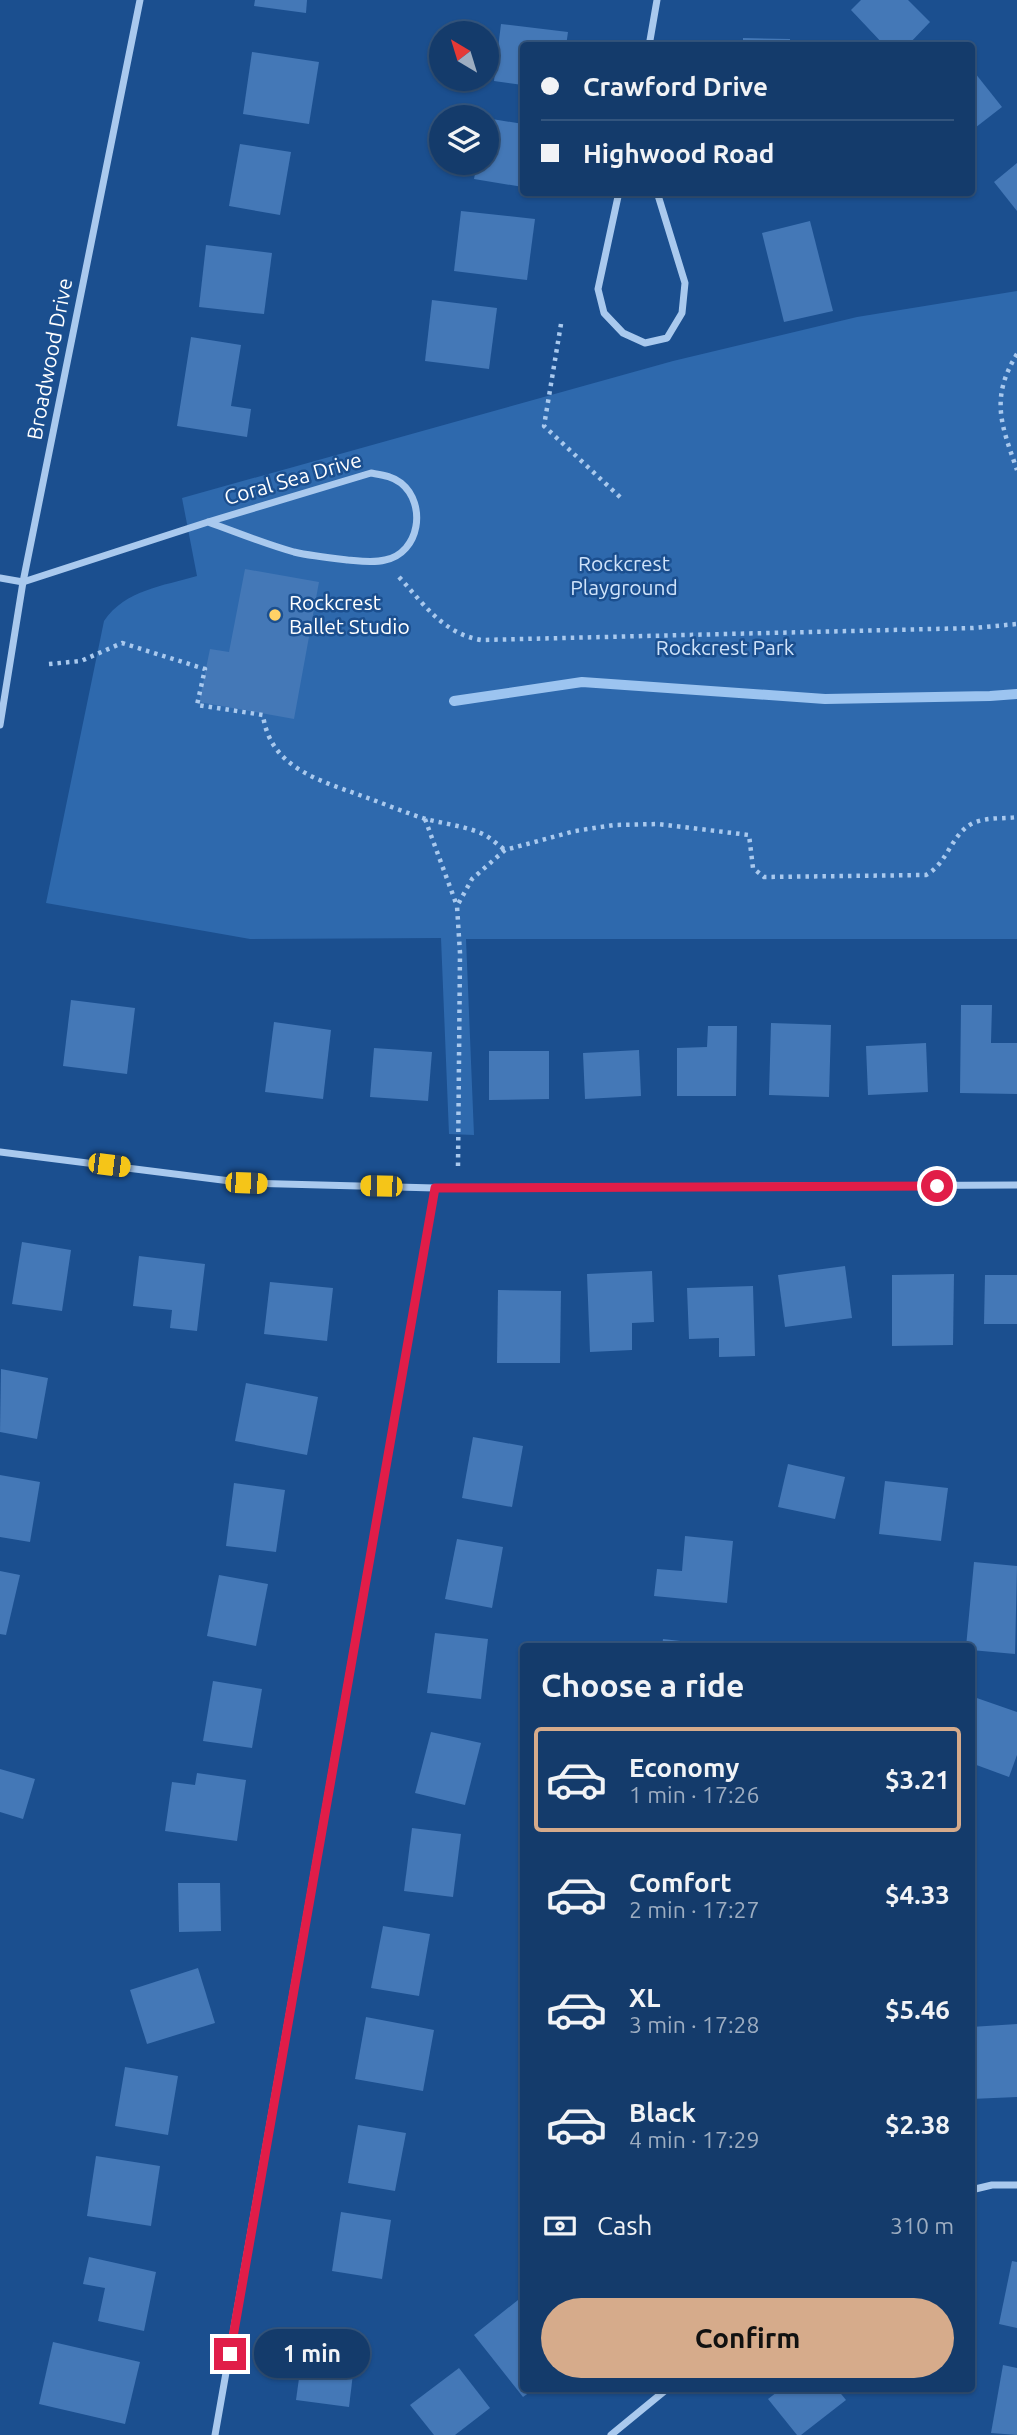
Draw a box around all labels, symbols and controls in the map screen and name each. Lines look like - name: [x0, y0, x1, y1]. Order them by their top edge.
- north arrow: [429, 21, 499, 91]
- map controls: [429, 21, 499, 175]
- text: Crawford Drive: [583, 72, 768, 101]
- button: layers: [429, 105, 499, 175]
- text: Highwood Road: [583, 139, 774, 168]
- street label: Broadwood Drive: [22, 276, 76, 442]
- street label: Coral Sea Drive: [221, 447, 364, 509]
- park label: Rockcrest Playground: [570, 551, 678, 599]
- place label: Rockcrest Ballet Studio: [289, 590, 410, 638]
- marker: Rockcrest Ballet Studio: [267, 607, 283, 623]
- park label: Rockcrest Park: [656, 635, 795, 659]
- car: [87, 1152, 132, 1178]
- route start: [921, 1170, 953, 1202]
- car: [225, 1172, 268, 1194]
- car: [360, 1175, 403, 1197]
- text: Choose a ride: [541, 1667, 744, 1703]
- icon: car: [545, 1748, 608, 1811]
- text: Economy: [629, 1753, 739, 1782]
- text: $3.21: [885, 1765, 950, 1794]
- text: 1 min · 17:26: [629, 1782, 760, 1807]
- icon: car: [545, 1863, 608, 1926]
- text: Comfort: [629, 1868, 732, 1897]
- text: $4.33: [885, 1880, 950, 1909]
- text: 2 min · 17:27: [629, 1897, 760, 1922]
- icon: car: [545, 1978, 608, 2041]
- text: XL: [629, 1983, 660, 2012]
- text: $5.46: [885, 1995, 950, 2024]
- text: 3 min · 17:28: [629, 2012, 760, 2037]
- icon: car: [545, 2093, 608, 2156]
- text: Black: [629, 2098, 696, 2127]
- text: $2.38: [885, 2110, 950, 2139]
- text: 4 min · 17:29: [629, 2127, 760, 2152]
- icon: cash: [541, 2207, 579, 2245]
- text: Cash: [597, 2211, 652, 2240]
- text: 310 m: [890, 2213, 954, 2238]
- button: Confirm: [541, 2298, 954, 2378]
- callout: 1 min: [254, 2330, 370, 2378]
- route end: [214, 2338, 246, 2370]
- text: 1 min: [283, 2341, 341, 2366]

